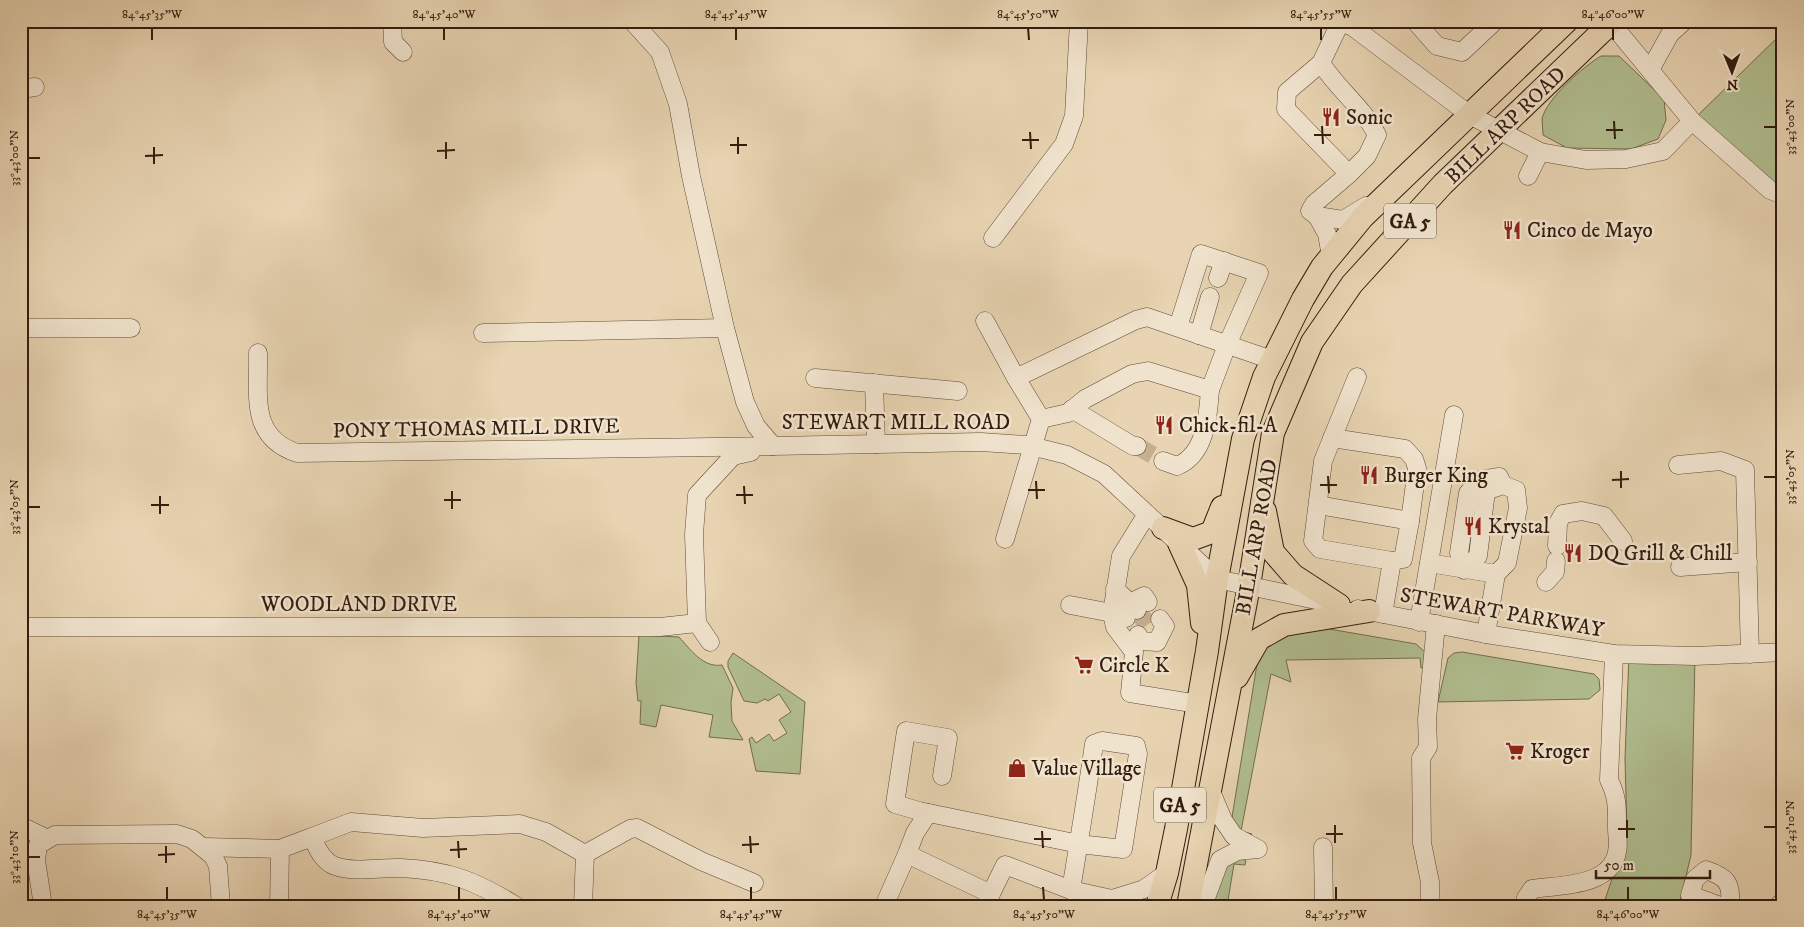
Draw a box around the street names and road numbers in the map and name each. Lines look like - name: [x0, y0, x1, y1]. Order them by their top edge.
- street label: BILL ARP ROAD: [1440, 61, 1572, 190]
- road number: GA 5: [1384, 204, 1436, 238]
- street label: STEWART MILL ROAD: [782, 410, 1010, 436]
- street label: PONY THOMAS MILL DRIVE: [332, 413, 620, 445]
- street label: BILL ARP ROAD: [1230, 457, 1284, 617]
- street label: STEWART PARKWAY: [1398, 582, 1606, 644]
- street label: WOODLAND DRIVE: [260, 592, 457, 618]
- road number: GA 5: [1154, 788, 1206, 822]

